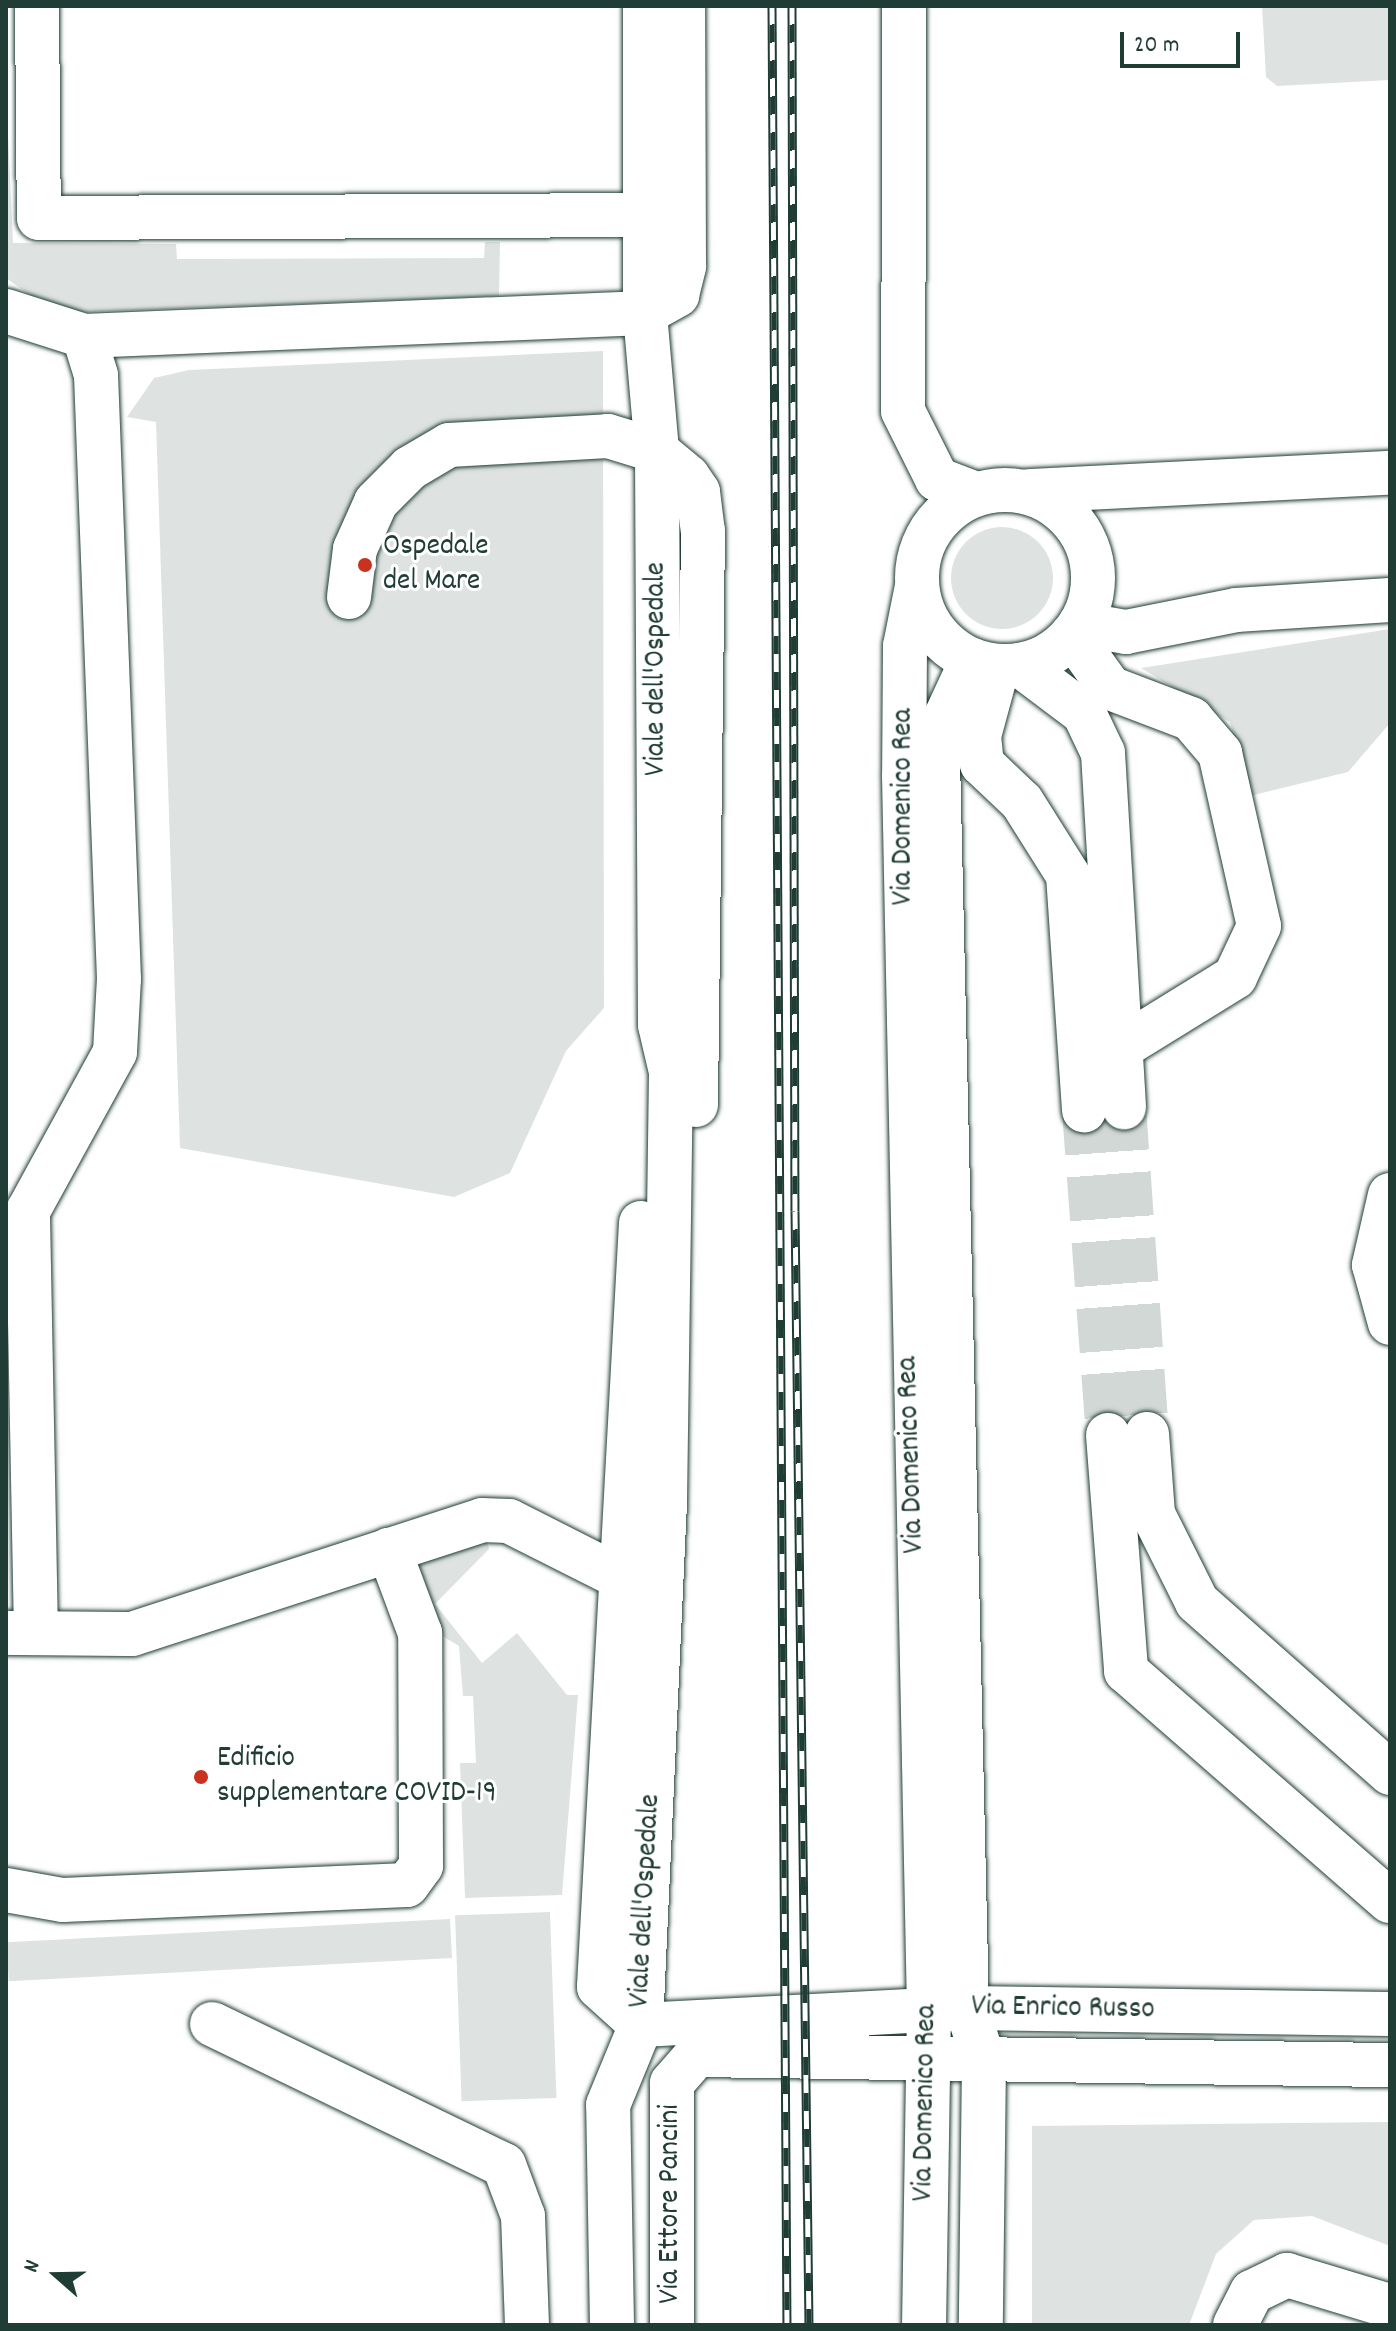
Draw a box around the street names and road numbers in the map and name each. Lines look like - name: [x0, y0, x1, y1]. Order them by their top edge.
- street label: Viale dell'Ospedale: [640, 562, 676, 776]
- street label: Via Domenico Rea: [887, 708, 923, 906]
- street label: Via Domenico Rea: [892, 1356, 934, 1554]
- street label: Viale dell'Ospedale: [623, 1793, 671, 2009]
- street label: Via Enrico Russo: [971, 1990, 1155, 2030]
- street label: Via Domenico Rea: [907, 2004, 947, 2202]
- street label: Via Ettore Pancini: [654, 2104, 690, 2304]

